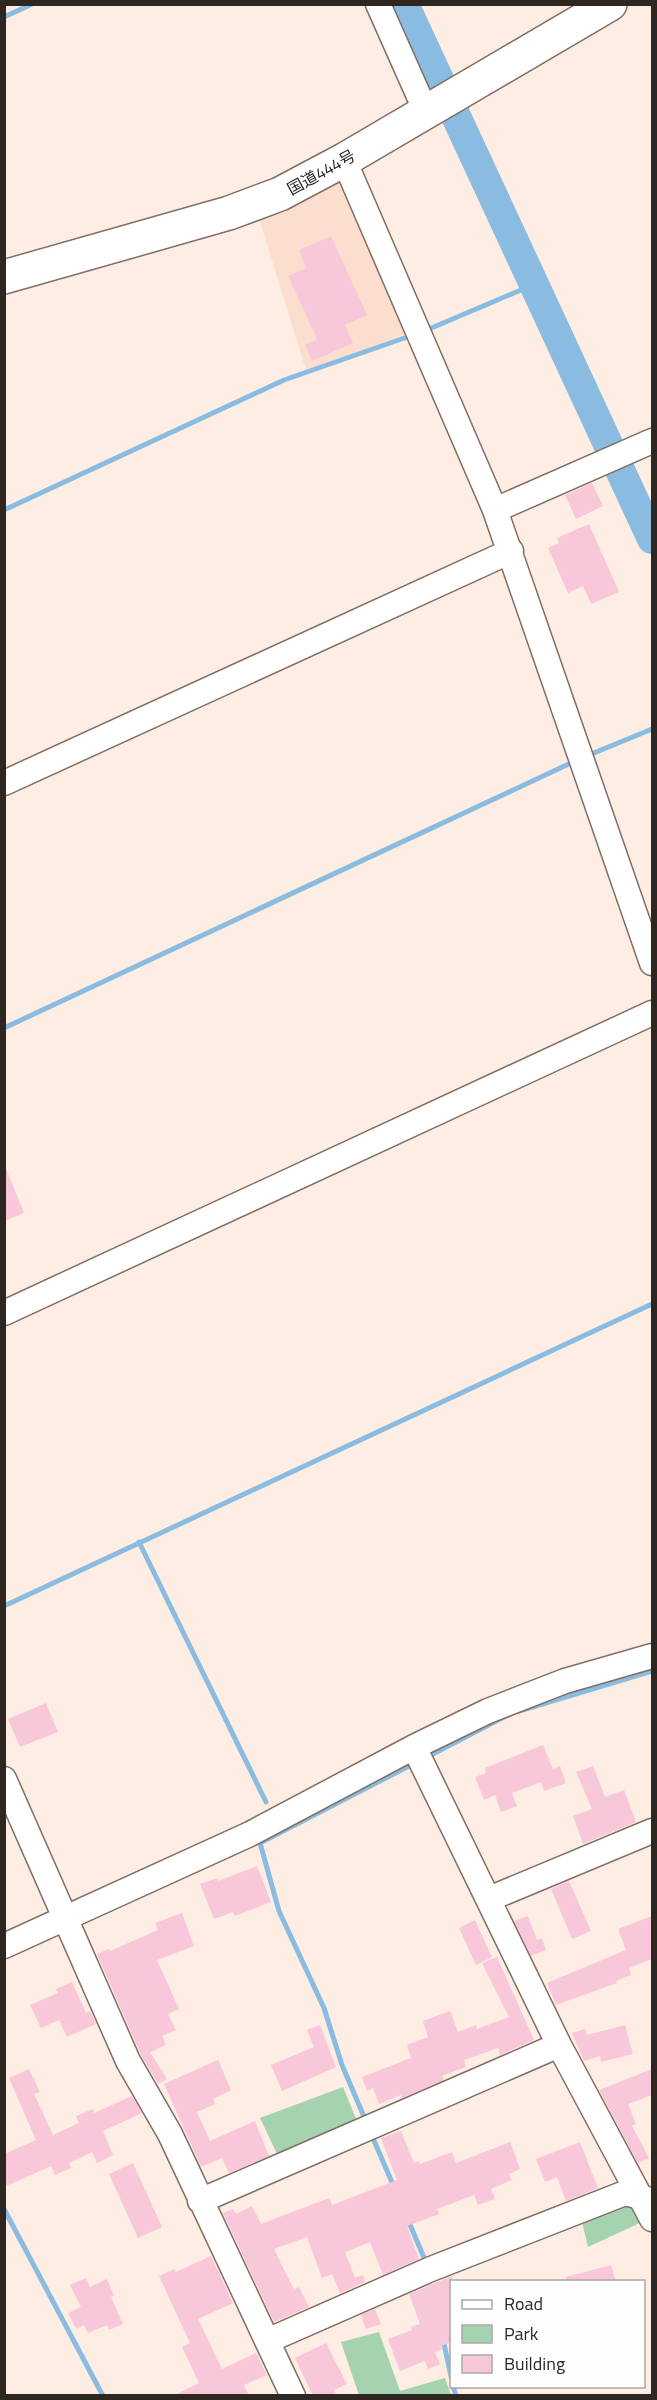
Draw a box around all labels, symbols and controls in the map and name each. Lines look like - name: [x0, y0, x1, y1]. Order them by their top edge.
- street label: 国道444号: [282, 143, 360, 201]
- legend: [450, 2280, 645, 2388]
- text: Road: [504, 2290, 543, 2317]
- text: Park: [504, 2320, 539, 2347]
- text: Building: [504, 2350, 565, 2377]

